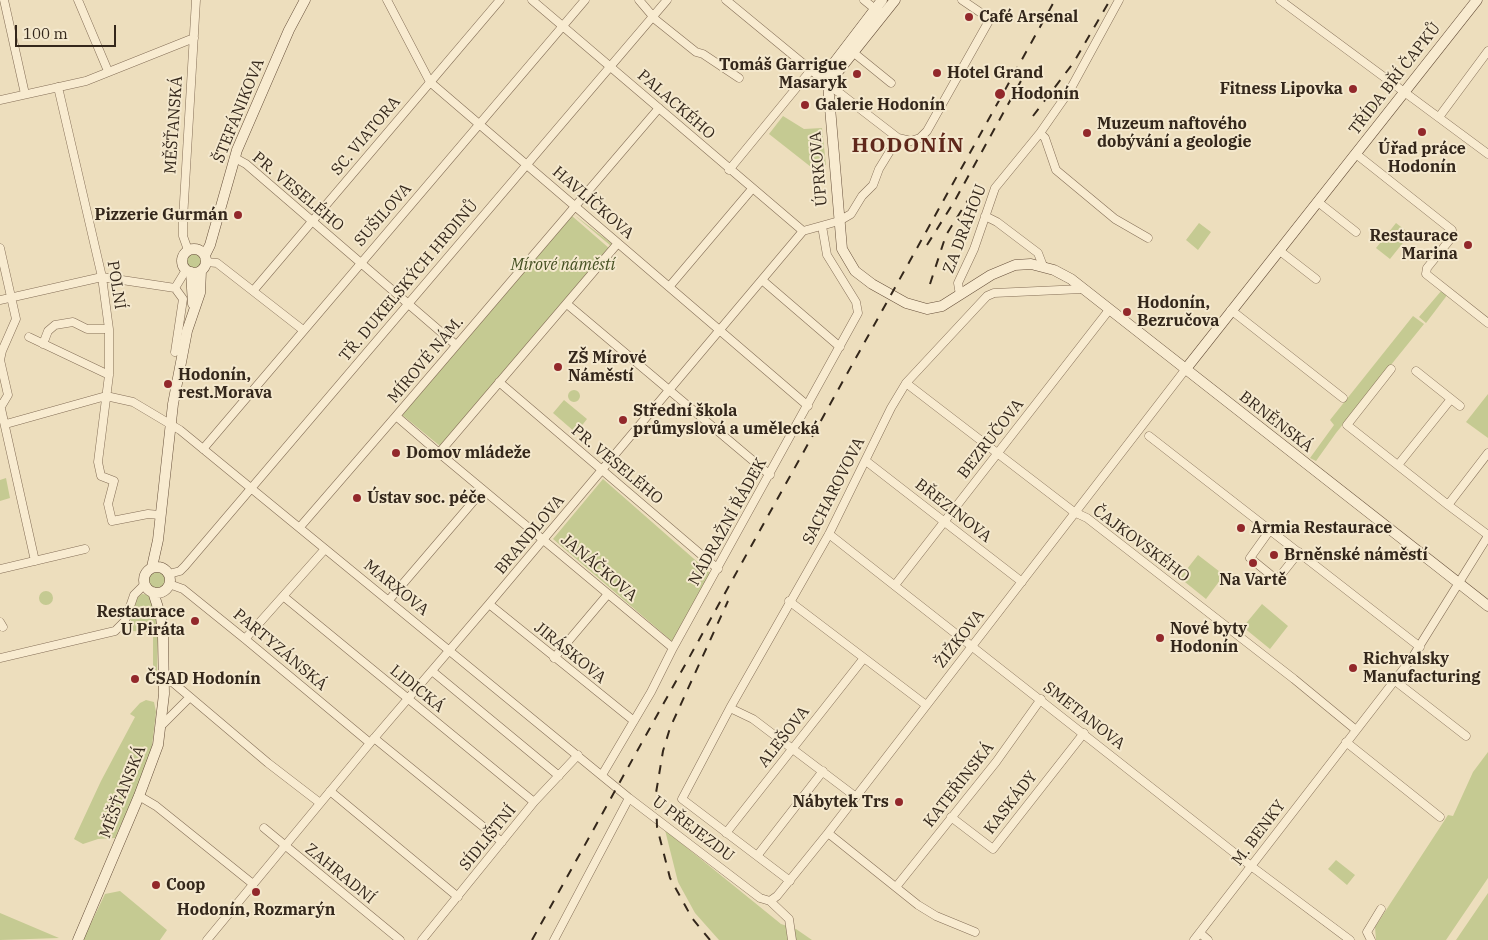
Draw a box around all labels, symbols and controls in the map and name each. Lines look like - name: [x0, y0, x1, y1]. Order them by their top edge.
- place label: Café Arsenal: [979, 7, 1078, 27]
- marker: Café Arsenal: [963, 11, 975, 23]
- scale bar: [18, 15, 119, 47]
- street label: TŘÍDA BŘÍ ČAPKŮ: [1345, 19, 1445, 139]
- text: 100 m: [23, 24, 68, 43]
- place label: Tomáš Garrigue Masaryk: [719, 55, 847, 93]
- street label: ŠTEFÁNIKOVA: [209, 56, 269, 166]
- place label: Hotel Grand: [947, 63, 1043, 83]
- street label: PALACKÉHO: [633, 66, 719, 144]
- marker: Hotel Grand: [931, 67, 943, 79]
- marker: Tomáš Garrigue Masaryk: [851, 68, 863, 80]
- street label: MĚŠŤANSKÁ: [161, 75, 187, 175]
- place label: Fitness Lipovka: [1220, 79, 1343, 99]
- marker: Fitness Lipovka: [1347, 83, 1359, 95]
- place label: Hodonín: [1011, 84, 1079, 104]
- marker: Hodonín: [993, 87, 1007, 101]
- street label: SC. VIATORA: [327, 93, 405, 179]
- place label: Galerie Hodonín: [815, 95, 945, 115]
- marker: Galerie Hodonín: [799, 99, 811, 111]
- place label: Muzeum naftového dobývání a geologie: [1097, 114, 1252, 152]
- marker: Úřad práce Hodonín: [1416, 126, 1428, 138]
- marker: Muzeum naftového dobývání a geologie: [1081, 127, 1093, 139]
- street label: ÚPRKOVA: [806, 131, 832, 207]
- district label: HODONÍN: [851, 133, 965, 159]
- place label: Úřad práce Hodonín: [1378, 139, 1466, 177]
- street label: PR. VESELÉHO: [248, 148, 348, 236]
- street label: HAVLÍČKOVA: [548, 162, 638, 244]
- street label: SUŠILOVA: [350, 180, 416, 250]
- street label: ZA DRÁHOU: [939, 182, 991, 276]
- street label: TŘ. DUKELSKÝCH HRDINŮ: [336, 196, 482, 366]
- place label: Pizzerie Gurmán: [95, 205, 228, 225]
- marker: Pizzerie Gurmán: [232, 209, 244, 221]
- place label: Restaurace Marina: [1370, 226, 1458, 264]
- marker: Restaurace Marina: [1462, 239, 1474, 251]
- park label: Mírové náměstí: [511, 255, 615, 275]
- street label: POLNÍ: [103, 259, 129, 311]
- place label: Hodonín, Bezručova: [1137, 293, 1219, 331]
- marker: Hodonín, Bezručova: [1121, 306, 1133, 318]
- street label: MÍROVÉ NÁM.: [384, 313, 468, 407]
- place label: ZŠ Mírové Náměstí: [568, 348, 647, 386]
- marker: ZŠ Mírové Náměstí: [552, 361, 564, 373]
- place label: Hodonín, rest.Morava: [178, 365, 272, 403]
- marker: Hodonín, rest.Morava: [162, 378, 174, 390]
- street label: BRNĚNSKÁ: [1235, 387, 1317, 457]
- street label: BEZRUČOVA: [954, 395, 1028, 483]
- place label: Střední škola průmyslová a umělecká: [633, 401, 820, 439]
- marker: Střední škola průmyslová a umělecká: [617, 414, 629, 426]
- street label: PR. VESELÉHO: [567, 421, 667, 509]
- street label: SACHAROVOVA: [799, 434, 869, 548]
- place label: Domov mládeže: [406, 443, 531, 463]
- marker: Domov mládeže: [390, 447, 402, 459]
- street label: NÁDRAŽNÍ ŘÁDEK: [685, 455, 771, 589]
- street label: BŘEZINOVA: [911, 475, 995, 547]
- place label: Ústav soc. péče: [367, 488, 486, 508]
- street label: BRANDLOVA: [491, 491, 569, 579]
- marker: Ústav soc. péče: [351, 492, 363, 504]
- street label: ČAJKOVSKÉHO: [1089, 501, 1193, 587]
- place label: Armia Restaurace: [1251, 518, 1392, 538]
- marker: Armia Restaurace: [1235, 522, 1247, 534]
- street label: JANÁČKOVA: [557, 530, 641, 606]
- place label: Brněnské náměstí: [1284, 545, 1428, 565]
- marker: Brněnské náměstí: [1268, 549, 1280, 561]
- street label: MARXOVA: [360, 556, 432, 620]
- marker: Na Vartě: [1247, 557, 1259, 569]
- place label: Na Vartě: [1219, 570, 1287, 590]
- place label: Restaurace U Piráta: [97, 602, 185, 640]
- street label: PARTYZÁNSKÁ: [229, 605, 331, 695]
- street label: ŽIŽKOVA: [931, 606, 989, 672]
- marker: Restaurace U Piráta: [189, 615, 201, 627]
- street label: JIRÁSKOVA: [530, 618, 610, 688]
- place label: Nové byty Hodonín: [1170, 619, 1247, 657]
- marker: Nové byty Hodonín: [1154, 632, 1166, 644]
- place label: Richvalsky Manufacturing: [1363, 649, 1481, 687]
- street label: LIDICKÁ: [386, 661, 448, 717]
- marker: Richvalsky Manufacturing: [1347, 662, 1359, 674]
- place label: ČSAD Hodonín: [145, 669, 261, 689]
- marker: ČSAD Hodonín: [129, 673, 141, 685]
- street label: SMETANOVA: [1039, 678, 1129, 754]
- street label: ALEŠOVA: [754, 703, 814, 771]
- street label: KATEŘINSKÁ: [920, 739, 998, 831]
- street label: MĚŠŤANSKÁ: [96, 743, 150, 841]
- street label: KASKÁDY: [980, 768, 1042, 838]
- street label: U PŘEJEZDU: [648, 792, 738, 866]
- place label: Nábytek Trs: [793, 792, 889, 812]
- marker: Nábytek Trs: [893, 796, 905, 808]
- street label: M. BENKY: [1228, 797, 1290, 869]
- street label: SÍDLIŠTNÍ: [456, 801, 520, 875]
- street label: ZAHRADNÍ: [301, 840, 379, 908]
- place label: Coop: [166, 875, 205, 895]
- marker: Coop: [150, 879, 162, 891]
- marker: Hodonín, Rozmarýn: [250, 886, 262, 898]
- place label: Hodonín, Rozmarýn: [177, 900, 335, 920]

